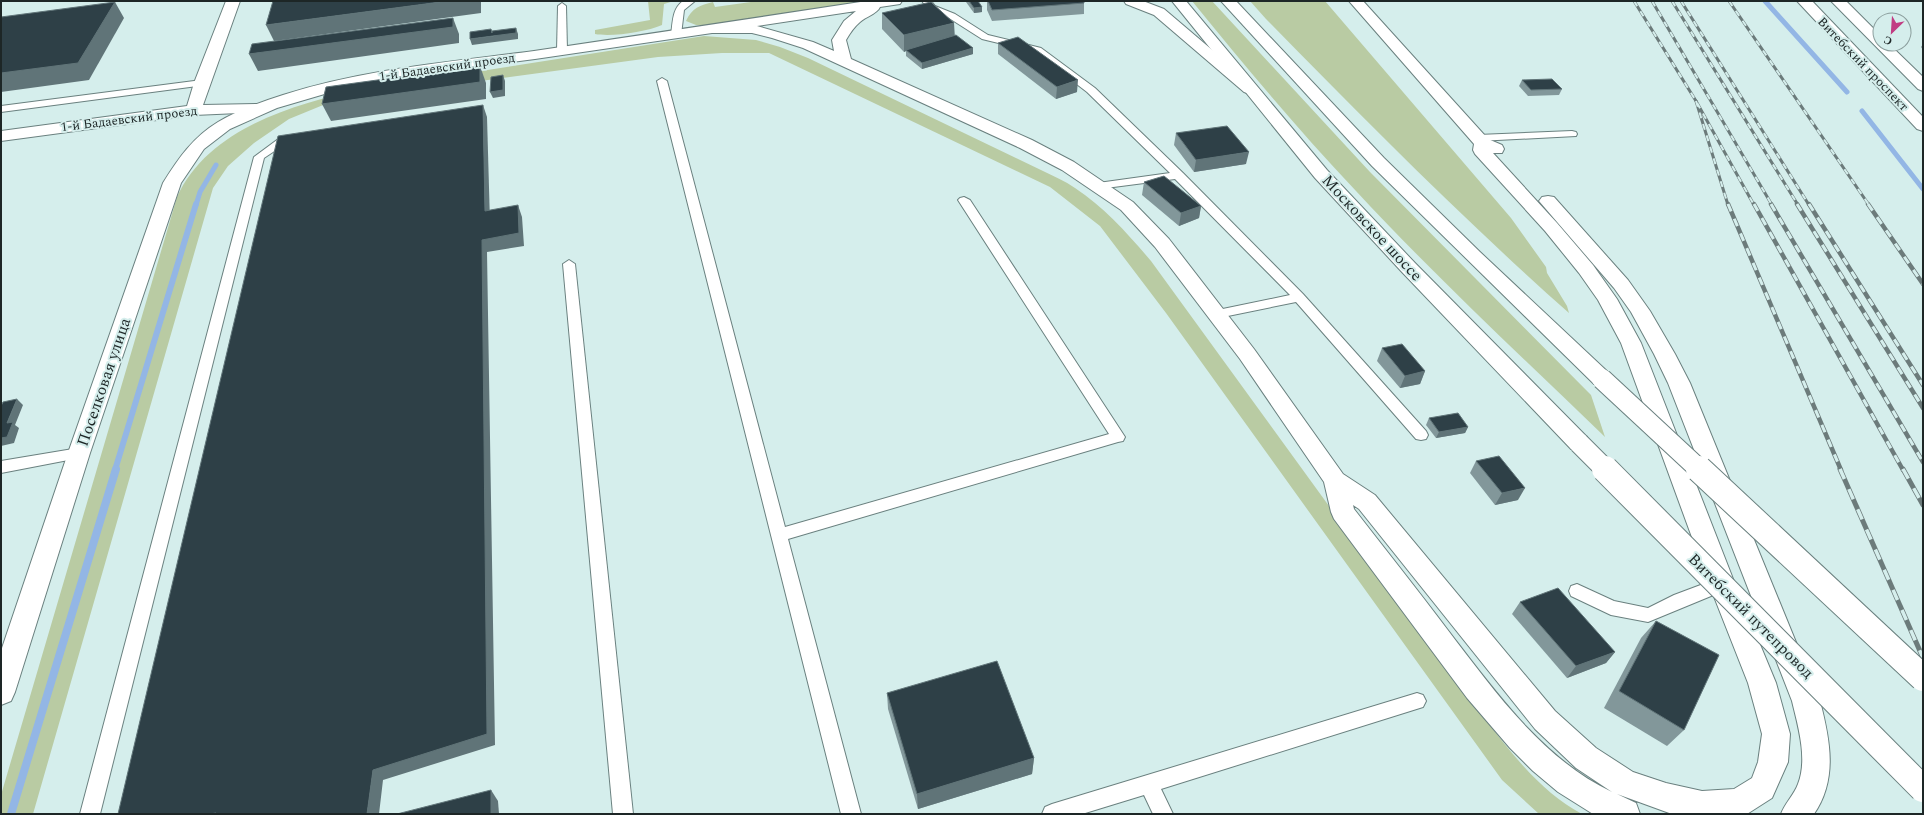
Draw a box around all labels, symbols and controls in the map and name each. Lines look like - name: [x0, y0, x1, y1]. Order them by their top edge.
- street label: Витебский проспект: [1813, 12, 1913, 116]
- north arrow: [1872, 12, 1912, 52]
- text: С: [1881, 31, 1895, 50]
- street label: 1-й Бадаевский проезд: [378, 48, 516, 86]
- street label: 1-й Бадаевский проезд: [60, 101, 198, 137]
- street label: Московское шоссе: [1316, 169, 1428, 287]
- street label: Поселковая улица: [71, 314, 137, 449]
- street label: Витебский путепровод: [1683, 548, 1819, 684]

